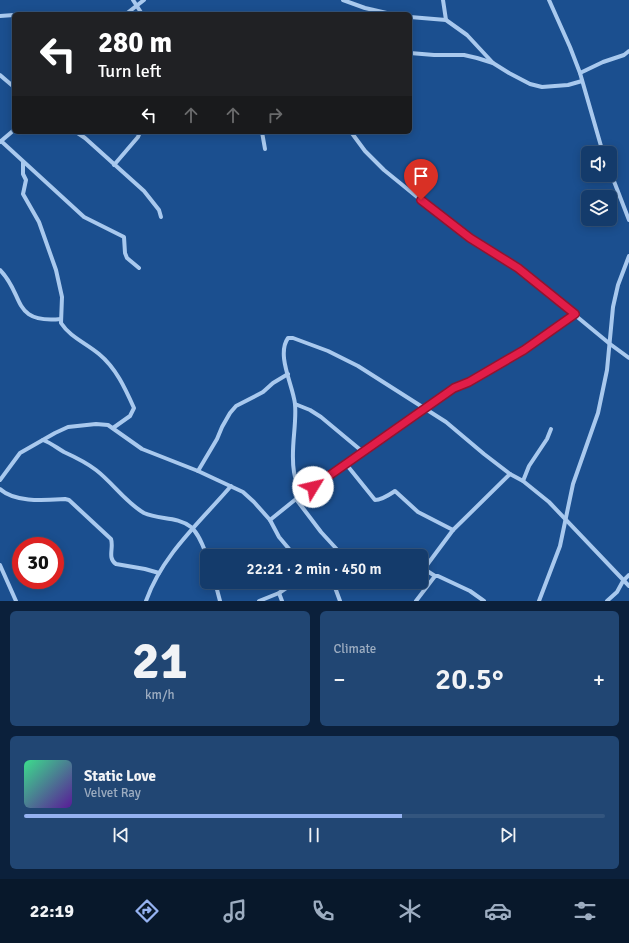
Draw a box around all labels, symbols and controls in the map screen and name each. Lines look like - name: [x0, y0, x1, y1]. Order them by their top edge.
- text: 280 m: [98, 26, 172, 60]
- icon: left: [32, 28, 84, 80]
- text: Turn left: [98, 60, 161, 82]
- icon: left: [138, 104, 160, 126]
- icon: ahead: [180, 104, 202, 126]
- icon: ahead: [222, 104, 244, 126]
- icon: right: [264, 104, 286, 126]
- map controls: [581, 146, 617, 226]
- button: sound: [581, 146, 617, 182]
- pin: [404, 159, 438, 200]
- icon: arrive: [410, 165, 432, 187]
- button: layers: [581, 190, 617, 226]
- position arrow: [292, 466, 334, 508]
- speed limit sign: 30: [12, 537, 64, 589]
- text: 22:21 · 2 min · 450 m: [247, 560, 381, 578]
- text: 21: [132, 629, 188, 693]
- text: Climate: [334, 641, 376, 657]
- text: 20.5°: [435, 661, 503, 698]
- text: −: [334, 666, 345, 693]
- text: +: [593, 666, 605, 693]
- text: km/h: [145, 687, 174, 703]
- text: Static Love: [84, 767, 156, 785]
- text: Velvet Ray: [84, 785, 141, 801]
- icon: previous: [110, 824, 132, 846]
- icon: pause: [303, 824, 325, 846]
- icon: next: [497, 824, 519, 846]
- icon: directions: [133, 897, 161, 925]
- icon: music: [221, 897, 249, 925]
- icon: phone: [309, 897, 337, 925]
- icon: climate: [396, 897, 424, 925]
- icon: car: [484, 897, 512, 925]
- icon: filters: [571, 897, 599, 925]
- text: 22:19: [30, 900, 74, 922]

